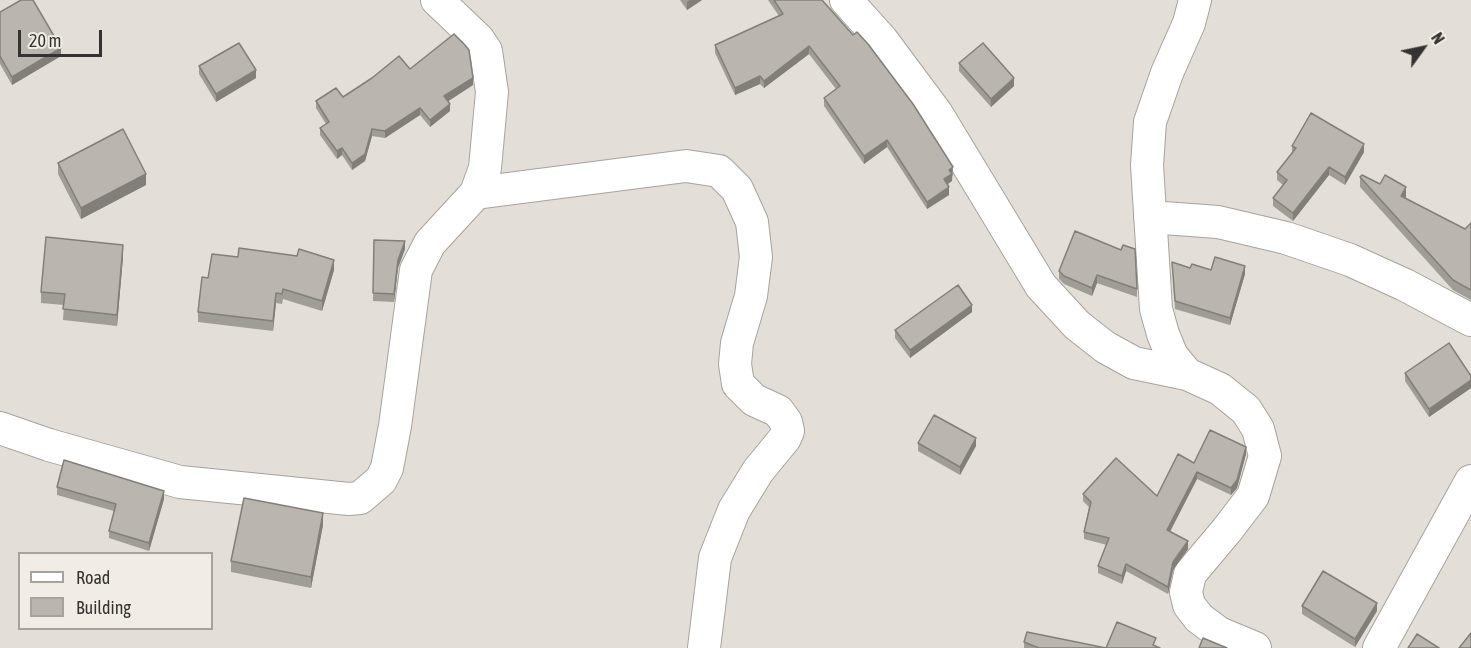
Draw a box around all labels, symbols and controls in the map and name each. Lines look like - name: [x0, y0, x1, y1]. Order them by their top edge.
- scale bar: [21, 18, 105, 56]
- north arrow: [1393, 18, 1453, 78]
- text: N: [1428, 29, 1448, 47]
- text: 20 m: [29, 30, 61, 51]
- legend: [18, 552, 213, 630]
- text: Road: [76, 567, 110, 588]
- text: Building: [76, 597, 131, 618]

